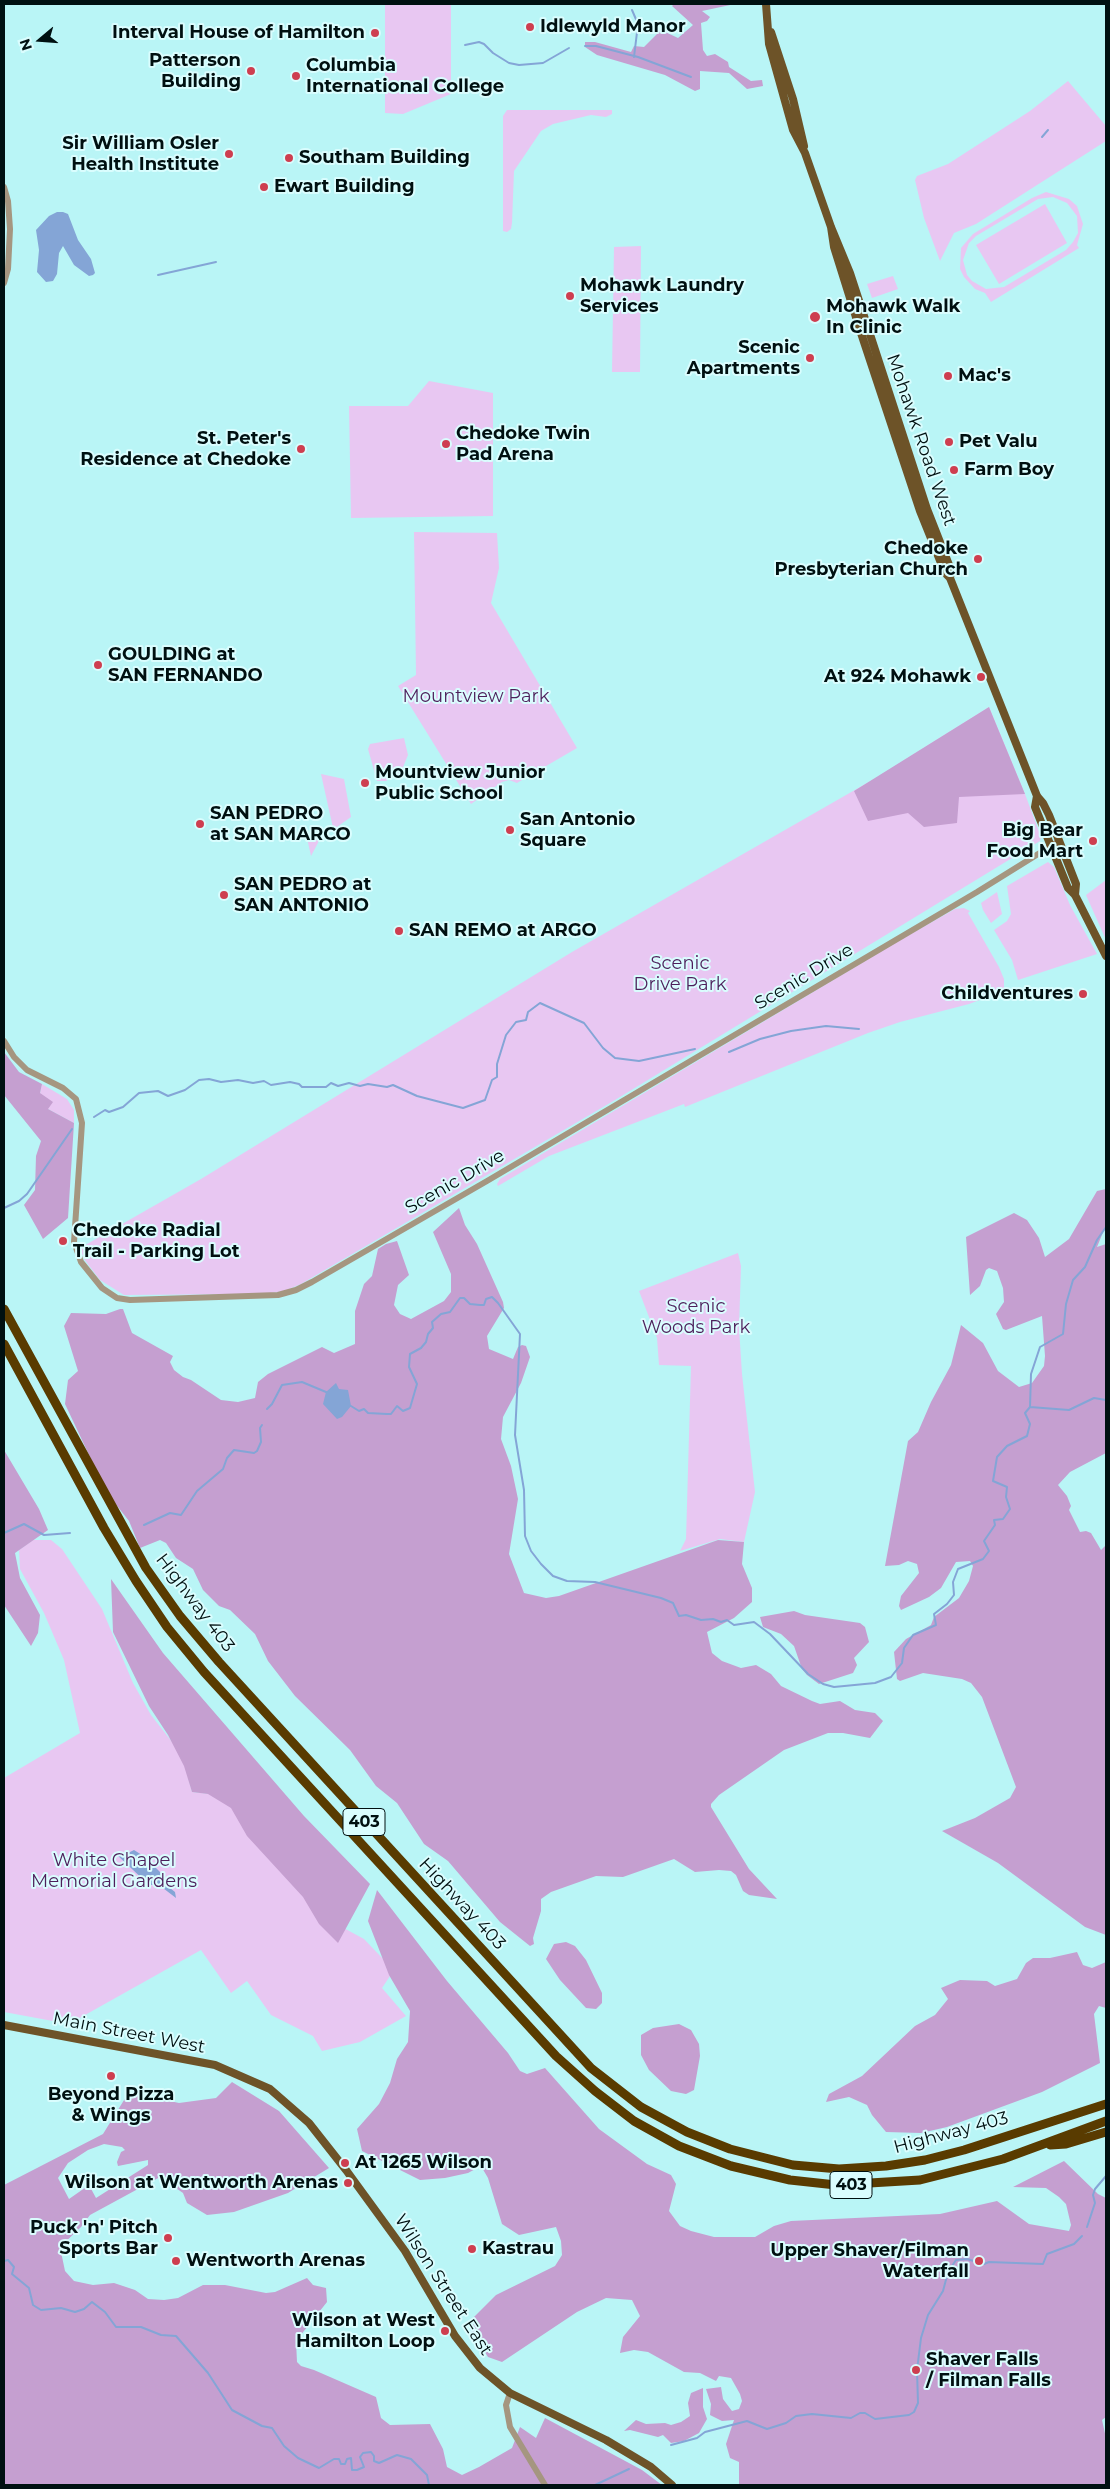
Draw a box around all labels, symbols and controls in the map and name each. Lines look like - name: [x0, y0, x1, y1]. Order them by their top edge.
- north arrow: [15, 15, 65, 65]
- place label: Idlewyld Manor: [540, 16, 686, 38]
- marker: Idlewyld Manor: [524, 21, 536, 33]
- place label: Interval House of Hamilton: [112, 22, 365, 44]
- marker: Interval House of Hamilton: [369, 27, 381, 39]
- text: N: [15, 36, 36, 53]
- place label: Patterson Building: [149, 50, 241, 92]
- place label: Columbia International College: [306, 55, 504, 98]
- marker: Patterson Building: [245, 65, 257, 77]
- marker: Columbia International College: [290, 70, 302, 82]
- place label: Sir William Osler Health Institute: [62, 133, 219, 176]
- place label: Southam Building: [299, 147, 470, 169]
- marker: Sir William Osler Health Institute: [223, 148, 235, 160]
- marker: Southam Building: [283, 152, 295, 164]
- place label: Ewart Building: [274, 176, 414, 198]
- marker: Ewart Building: [258, 181, 270, 193]
- place label: Mohawk Laundry Services: [580, 275, 744, 318]
- marker: Mohawk Laundry Services: [564, 290, 576, 302]
- place label: Mohawk Walk In Clinic: [826, 296, 960, 338]
- marker: Mohawk Walk In Clinic: [808, 310, 822, 324]
- place label: Scenic Apartments: [687, 337, 800, 379]
- street label: Mohawk Road West: [881, 351, 961, 529]
- marker: Scenic Apartments: [804, 352, 816, 364]
- place label: Mac's: [958, 365, 1011, 387]
- marker: Mac's: [942, 370, 954, 382]
- place label: Chedoke Twin Pad Arena: [456, 423, 590, 466]
- place label: St. Peter's Residence at Chedoke: [80, 428, 291, 470]
- place label: Pet Valu: [959, 431, 1038, 453]
- marker: Pet Valu: [943, 436, 955, 448]
- marker: Chedoke Twin Pad Arena: [440, 438, 452, 450]
- marker: St. Peter's Residence at Chedoke: [295, 443, 307, 455]
- place label: Farm Boy: [964, 459, 1054, 481]
- marker: Farm Boy: [948, 464, 960, 476]
- place label: Chedoke Presbyterian Church: [774, 538, 968, 580]
- marker: Chedoke Presbyterian Church: [972, 553, 984, 565]
- place label: GOULDING at SAN FERNANDO: [108, 644, 263, 686]
- marker: GOULDING at SAN FERNANDO: [92, 659, 104, 671]
- place label: At 924 Mohawk: [824, 666, 971, 688]
- marker: At 924 Mohawk: [975, 671, 987, 683]
- park label: Mountview Park: [403, 686, 549, 708]
- place label: Mountview Junior Public School: [375, 762, 545, 804]
- marker: Mountview Junior Public School: [359, 777, 371, 789]
- place label: SAN PEDRO at SAN MARCO: [210, 803, 351, 846]
- place label: San Antonio Square: [520, 809, 635, 852]
- marker: SAN PEDRO at SAN MARCO: [194, 818, 206, 830]
- place label: Big Bear Food Mart: [986, 820, 1083, 862]
- marker: San Antonio Square: [504, 824, 516, 836]
- marker: Big Bear Food Mart: [1087, 835, 1099, 847]
- place label: SAN PEDRO at SAN ANTONIO: [234, 874, 371, 916]
- marker: SAN PEDRO at SAN ANTONIO: [218, 889, 230, 901]
- place label: SAN REMO at ARGO: [409, 920, 597, 942]
- marker: SAN REMO at ARGO: [393, 925, 405, 937]
- street label: Scenic Drive: [751, 939, 857, 1015]
- park label: Scenic Drive Park: [634, 953, 726, 996]
- place label: Childventures: [941, 983, 1073, 1005]
- marker: Childventures: [1077, 988, 1089, 1000]
- street label: Scenic Drive: [402, 1145, 508, 1219]
- place label: Chedoke Radial Trail - Parking Lot: [73, 1220, 240, 1262]
- marker: Chedoke Radial Trail - Parking Lot: [57, 1235, 69, 1247]
- park label: Scenic Woods Park: [642, 1296, 750, 1338]
- street label: Highway 403: [151, 1549, 239, 1657]
- road number: 403: [343, 1808, 385, 1835]
- park label: White Chapel Memorial Gardens: [31, 1850, 197, 1892]
- street label: Highway 403: [414, 1854, 510, 1954]
- street label: Main Street West: [51, 2008, 207, 2058]
- marker: Beyond Pizza & Wings: [105, 2070, 117, 2082]
- place label: Beyond Pizza & Wings: [48, 2084, 174, 2126]
- street label: Highway 403: [891, 2107, 1011, 2159]
- place label: At 1265 Wilson: [355, 2152, 492, 2174]
- marker: At 1265 Wilson: [339, 2157, 351, 2169]
- place label: Wilson at Wentworth Arenas: [64, 2172, 338, 2194]
- road number: 403: [830, 2172, 872, 2198]
- marker: Wilson at Wentworth Arenas: [342, 2177, 354, 2189]
- street label: Wilson Street East: [389, 2210, 497, 2360]
- place label: Puck 'n' Pitch Sports Bar: [30, 2217, 158, 2260]
- marker: Puck 'n' Pitch Sports Bar: [162, 2232, 174, 2244]
- place label: Kastrau: [482, 2238, 554, 2260]
- place label: Upper Shaver/Filman Waterfall: [770, 2240, 969, 2282]
- marker: Kastrau: [466, 2243, 478, 2255]
- place label: Wentworth Arenas: [186, 2250, 365, 2272]
- marker: Wentworth Arenas: [170, 2255, 182, 2267]
- marker: Upper Shaver/Filman Waterfall: [973, 2255, 985, 2267]
- place label: Wilson at West Hamilton Loop: [292, 2310, 435, 2352]
- marker: Wilson at West Hamilton Loop: [439, 2325, 451, 2337]
- place label: Shaver Falls / Filman Falls: [926, 2349, 1051, 2392]
- marker: Shaver Falls / Filman Falls: [910, 2364, 922, 2376]

